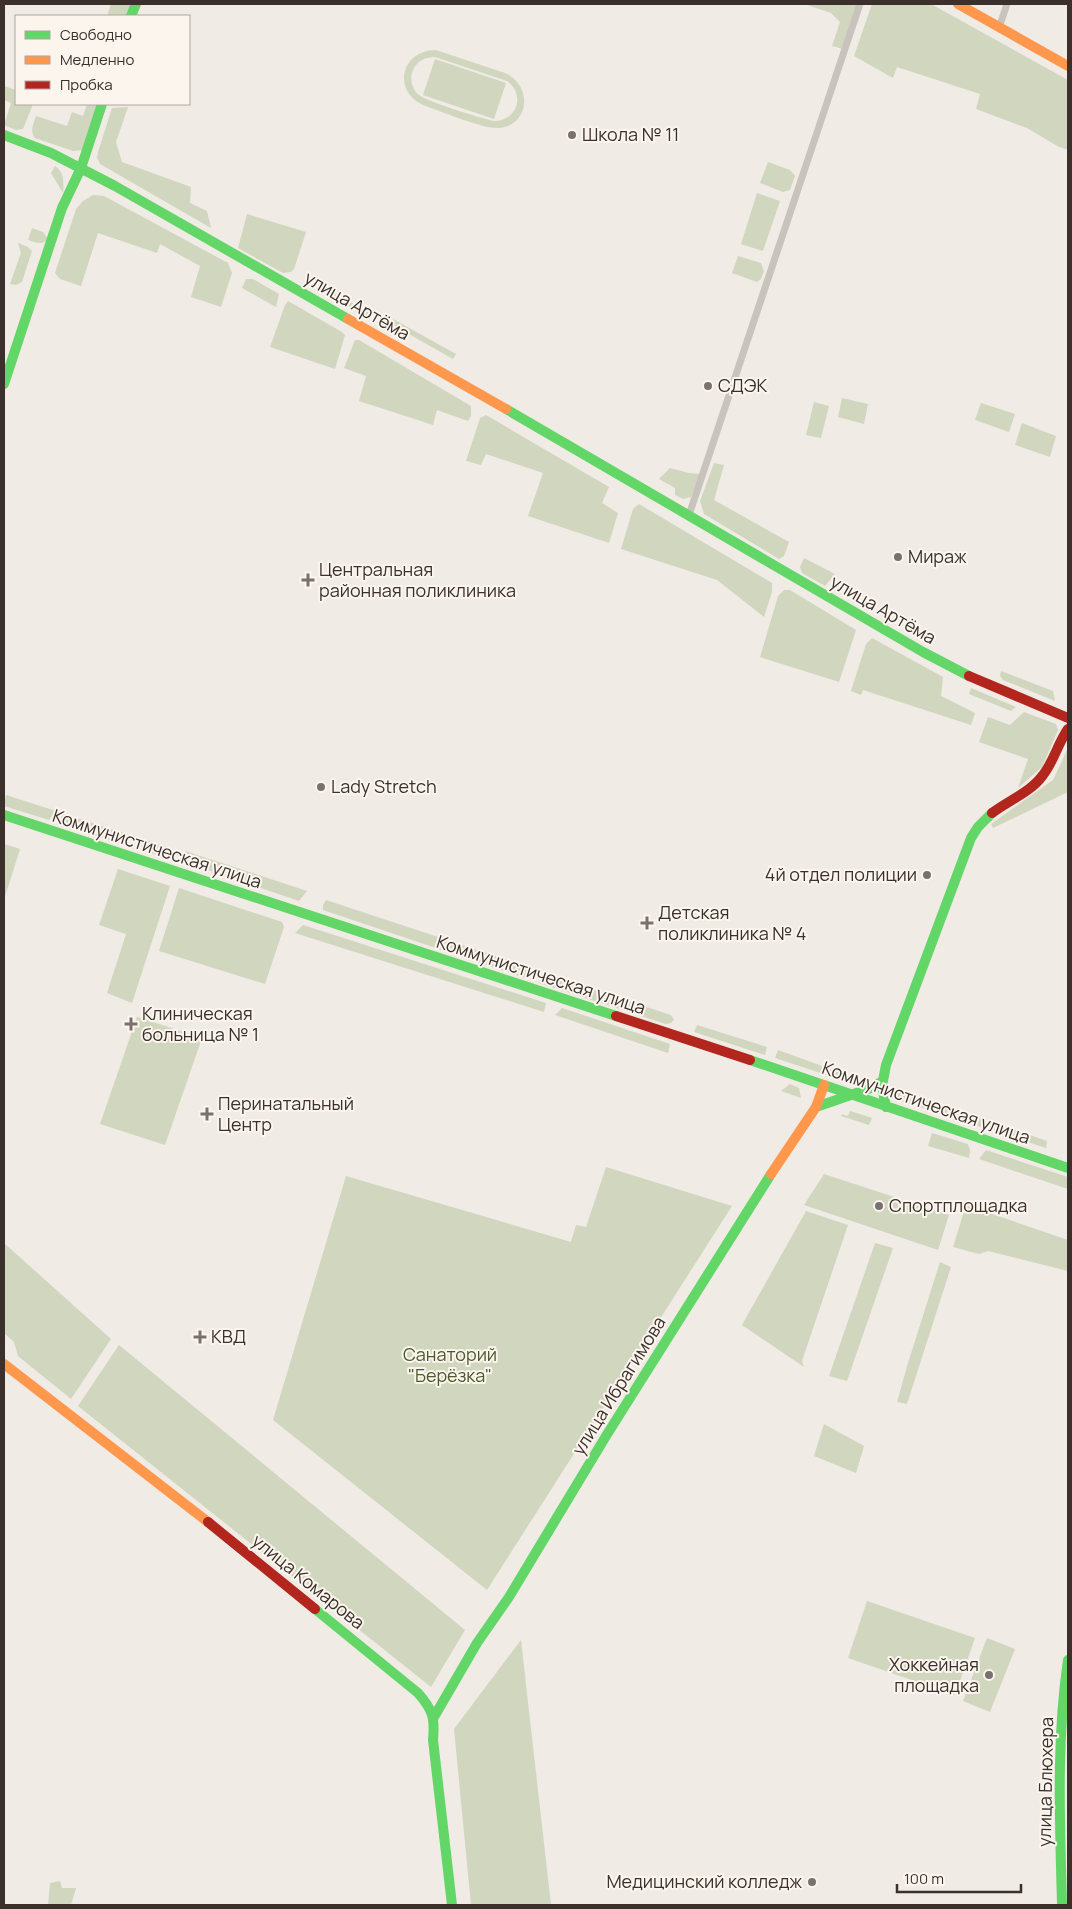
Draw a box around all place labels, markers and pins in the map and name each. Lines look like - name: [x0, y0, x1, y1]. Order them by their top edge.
- place label: Школа № 11: [582, 122, 679, 146]
- marker: Школа № 11: [566, 129, 578, 141]
- place label: СДЭК: [718, 373, 767, 397]
- marker: СДЭК: [702, 380, 714, 392]
- place label: Мираж: [908, 544, 967, 568]
- marker: Мираж: [892, 551, 904, 563]
- place label: Центральная районная поликлиника: [319, 557, 516, 602]
- marker: Центральная районная поликлиника: [301, 573, 315, 587]
- place label: Lady Stretch: [331, 774, 437, 798]
- marker: Lady Stretch: [315, 781, 327, 793]
- place label: 4й отдел полиции: [765, 862, 917, 886]
- marker: 4й отдел полиции: [921, 869, 933, 881]
- place label: Детская поликлиника № 4: [658, 900, 806, 945]
- marker: Детская поликлиника № 4: [640, 916, 654, 930]
- place label: Клиническая больница № 1: [142, 1001, 259, 1046]
- marker: Клиническая больница № 1: [124, 1017, 138, 1031]
- place label: Перинатальный Центр: [218, 1091, 354, 1136]
- marker: Перинатальный Центр: [200, 1107, 214, 1121]
- place label: Спортплощадка: [889, 1193, 1027, 1217]
- marker: Спортплощадка: [873, 1200, 885, 1212]
- place label: КВД: [211, 1324, 246, 1348]
- marker: КВД: [193, 1330, 207, 1344]
- place label: Хоккейная площадка: [889, 1652, 979, 1697]
- marker: Хоккейная площадка: [983, 1669, 995, 1681]
- place label: Медицинский колледж: [606, 1869, 802, 1893]
- marker: Медицинский колледж: [806, 1876, 818, 1888]

